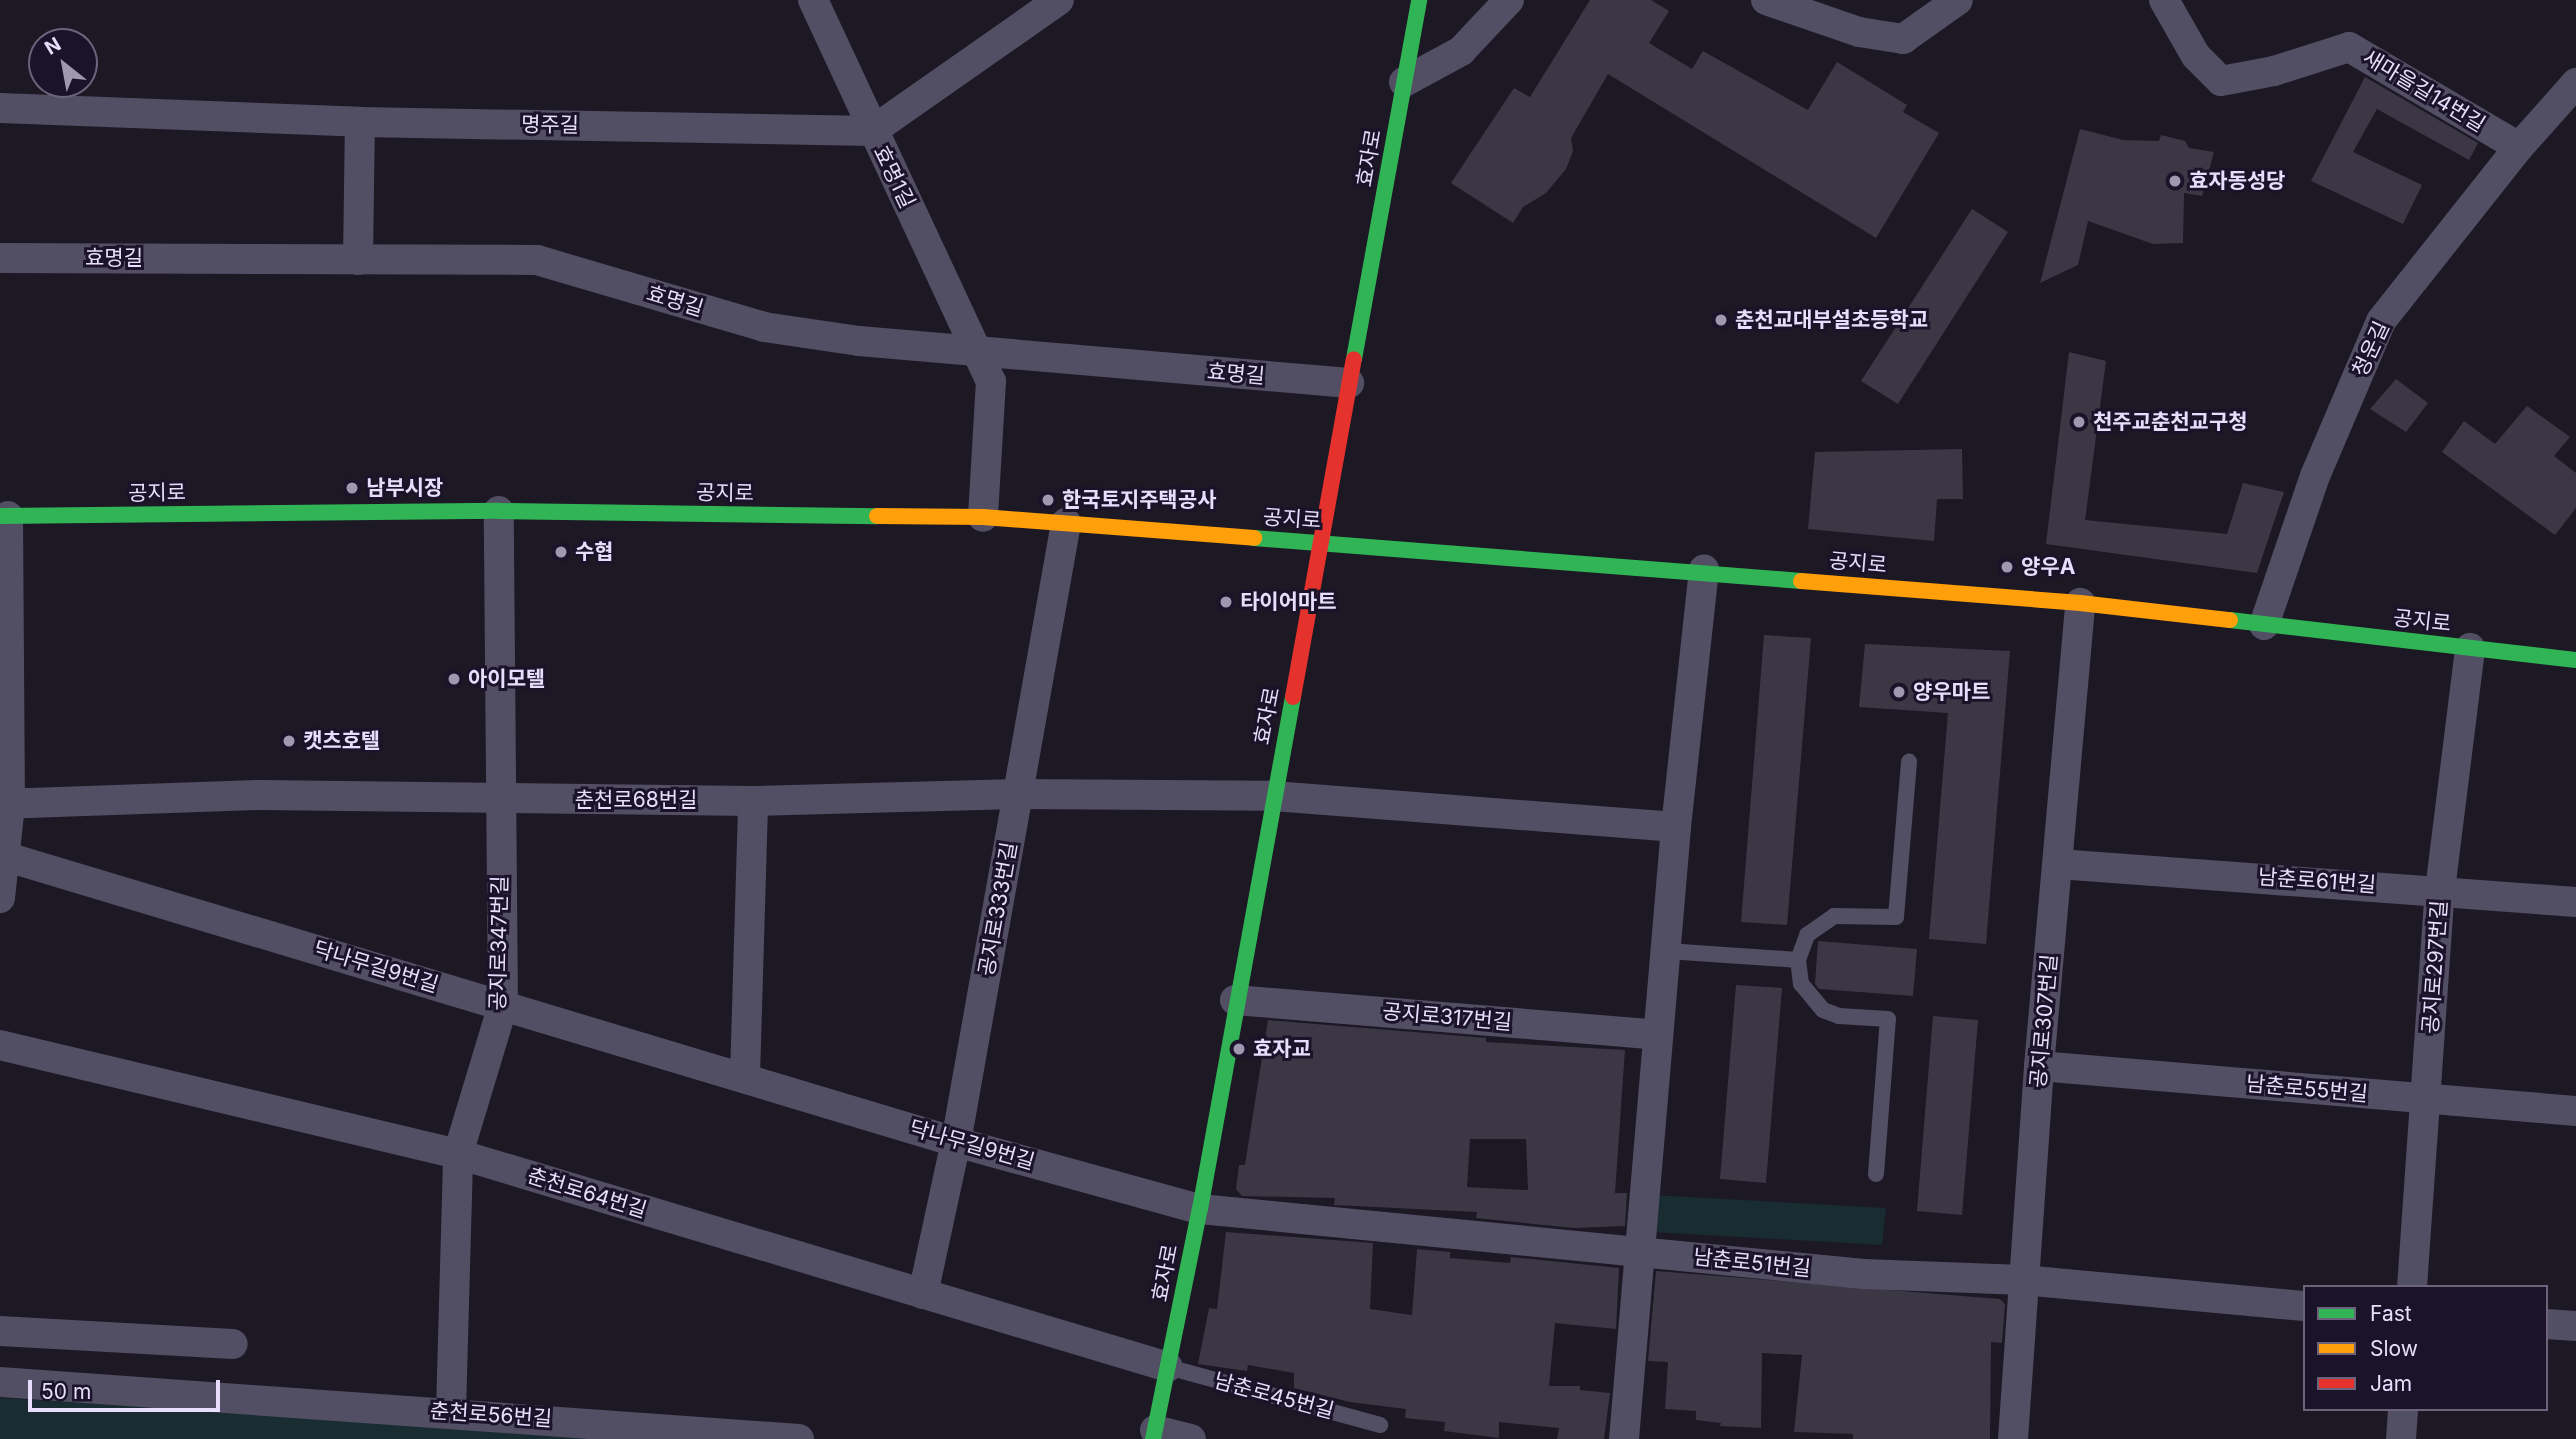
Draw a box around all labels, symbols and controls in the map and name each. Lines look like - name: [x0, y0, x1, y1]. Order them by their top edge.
- north arrow: [28, 28, 98, 98]
- text: N: [41, 33, 65, 60]
- street label: 새마을길14번길: [2358, 45, 2490, 137]
- street label: 명주길: [521, 112, 579, 138]
- street label: 효자로: [1352, 127, 1386, 189]
- street label: 효명1길: [868, 142, 920, 212]
- place label: 효자동성당: [2189, 168, 2286, 194]
- marker: 효자동성당: [2167, 173, 2183, 189]
- street label: 효명길: [85, 245, 143, 271]
- street label: 효명길: [644, 280, 706, 322]
- place label: 춘천교대부설초등학교: [1735, 307, 1928, 333]
- marker: 춘천교대부설초등학교: [1713, 312, 1729, 328]
- street label: 청운길: [2347, 317, 2395, 381]
- street label: 효명길: [1206, 359, 1266, 389]
- place label: 천주교춘천교구청: [2093, 409, 2248, 435]
- marker: 천주교춘천교구청: [2071, 414, 2087, 430]
- place label: 남부시장: [366, 475, 443, 501]
- street label: 공지로: [128, 480, 186, 506]
- marker: 남부시장: [344, 480, 360, 496]
- street label: 공지로: [696, 480, 754, 506]
- place label: 한국토지주택공사: [1062, 487, 1217, 513]
- marker: 한국토지주택공사: [1040, 492, 1056, 508]
- street label: 공지로: [1262, 504, 1322, 534]
- place label: 수협: [575, 539, 614, 565]
- marker: 수협: [553, 544, 569, 560]
- street label: 공지로: [1828, 548, 1888, 578]
- place label: 양우A: [2021, 554, 2075, 580]
- marker: 양우A: [1999, 559, 2015, 575]
- place label: 타이어마트: [1240, 589, 1337, 615]
- marker: 타이어마트: [1218, 594, 1234, 610]
- street label: 공지로: [2392, 605, 2452, 637]
- place label: 아이모텔: [468, 666, 545, 692]
- marker: 아이모텔: [446, 671, 462, 687]
- place label: 양우마트: [1913, 679, 1990, 705]
- marker: 양우마트: [1891, 684, 1907, 700]
- street label: 효자로: [1249, 685, 1285, 747]
- place label: 캣츠호텔: [303, 728, 380, 754]
- marker: 캣츠호텔: [281, 733, 297, 749]
- street label: 춘천로68번길: [575, 787, 697, 813]
- street label: 공지로333번길: [974, 840, 1022, 978]
- street label: 남춘로61번길: [2257, 864, 2377, 898]
- street label: 공지로347번길: [485, 875, 513, 1011]
- street label: 공지로297번길: [2418, 899, 2452, 1035]
- street label: 닥나무길9번길: [311, 936, 441, 998]
- street label: 공지로307번길: [2026, 953, 2062, 1089]
- street label: 공지로317번길: [1381, 999, 1513, 1035]
- place label: 효자교: [1253, 1036, 1311, 1062]
- marker: 효자교: [1231, 1041, 1247, 1057]
- street label: 남춘로55번길: [2245, 1071, 2369, 1107]
- street label: 닥나무길9번길: [907, 1115, 1037, 1175]
- street label: 춘천로64번길: [524, 1163, 650, 1223]
- street label: 효자로: [1147, 1242, 1183, 1304]
- street label: 남춘로51번길: [1692, 1244, 1812, 1282]
- legend: [2303, 1285, 2548, 1411]
- text: Fast: [2370, 1301, 2412, 1326]
- text: Slow: [2370, 1336, 2418, 1361]
- scale bar: [32, 1366, 224, 1410]
- street label: 남춘로45번길: [1211, 1368, 1337, 1424]
- text: Jam: [2370, 1371, 2412, 1396]
- text: 50 m: [41, 1379, 91, 1404]
- street label: 춘천로56번길: [429, 1398, 553, 1432]

